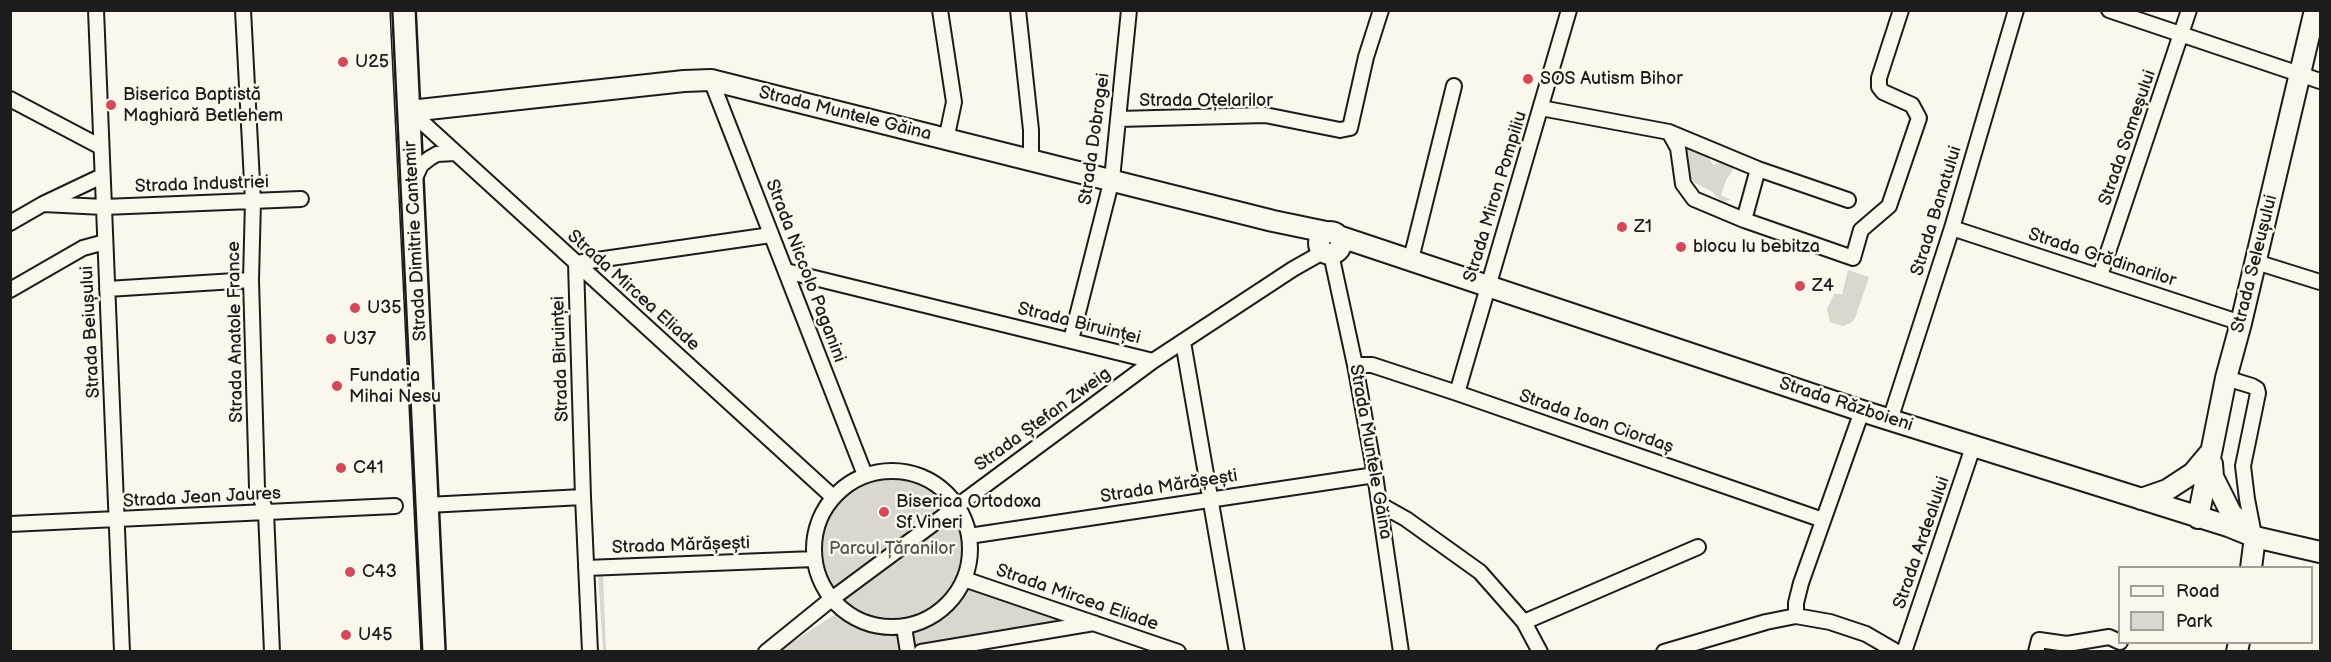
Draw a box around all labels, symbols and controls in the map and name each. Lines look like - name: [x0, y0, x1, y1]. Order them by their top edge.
- place label: U25: [355, 51, 389, 73]
- marker: U25: [336, 55, 350, 69]
- street label: Strada Someșului: [2095, 67, 2161, 209]
- place label: SOS Autism Bihor: [1540, 68, 1683, 90]
- street label: Strada Dobrogei: [1075, 72, 1115, 206]
- marker: SOS Autism Bihor: [1521, 72, 1535, 86]
- street label: Strada Muntele Găina: [756, 82, 934, 146]
- place label: Biserica Baptistă Maghiară Betlehem: [123, 84, 283, 127]
- street label: Strada Oțelarilor: [1139, 90, 1273, 112]
- marker: Biserica Baptistă Maghiară Betlehem: [104, 98, 118, 112]
- street label: Strada Miron Pompiliu: [1460, 109, 1532, 285]
- street label: Strada Dimitrie Cantemir: [400, 140, 432, 342]
- street label: Strada Banatului: [1907, 143, 1967, 279]
- street label: Strada Industriei: [135, 172, 269, 198]
- street label: Strada Niccolo Paganini: [760, 176, 850, 366]
- street label: Strada Seleușului: [2227, 193, 2283, 335]
- place label: Z1: [1634, 216, 1652, 238]
- marker: Z1: [1615, 220, 1629, 234]
- street label: Strada Grădinarilor: [2025, 224, 2179, 292]
- street label: Strada Mircea Eliade: [562, 226, 704, 356]
- place label: blocu lu bebitza: [1693, 236, 1820, 258]
- marker: blocu lu bebitza: [1674, 240, 1688, 254]
- street label: Strada Anatole France: [224, 241, 248, 423]
- street label: Strada Beiușului: [77, 265, 105, 399]
- place label: Z4: [1812, 275, 1834, 297]
- marker: Z4: [1793, 279, 1807, 293]
- street label: Strada Biruinței: [548, 296, 574, 422]
- place label: U35: [367, 297, 402, 319]
- street label: Strada Biruinței: [1015, 298, 1143, 350]
- marker: U35: [348, 301, 362, 315]
- place label: U37: [343, 328, 376, 350]
- marker: U37: [324, 332, 338, 346]
- street label: Strada Ștefan Zweig: [971, 363, 1115, 477]
- street label: Strada Muntele Găina: [1344, 363, 1396, 541]
- place label: Fundatia Mihai Nesu: [349, 365, 441, 407]
- street label: Strada Războieni: [1776, 373, 1916, 437]
- marker: Fundatia Mihai Nesu: [330, 379, 344, 393]
- street label: Strada Ioan Ciordaș: [1516, 385, 1676, 459]
- place label: C41: [353, 457, 384, 479]
- marker: C41: [334, 461, 348, 475]
- street label: Strada Mărășești: [1099, 466, 1239, 508]
- street label: Strada Ardealului: [1889, 474, 1955, 612]
- street label: Strada Jean Jaures: [123, 483, 281, 513]
- place label: Biserica Ortodoxa Sf.Vineri: [896, 491, 1041, 534]
- marker: Biserica Ortodoxa Sf.Vineri: [877, 505, 891, 519]
- street label: Strada Mărășești: [611, 533, 751, 559]
- park label: Parcul Țăranilor: [829, 538, 955, 560]
- street label: Strada Mircea Eliade: [993, 560, 1161, 636]
- place label: C43: [362, 561, 397, 583]
- marker: C43: [343, 565, 357, 579]
- legend: [2118, 566, 2313, 644]
- text: Road: [2176, 581, 2220, 602]
- text: Park: [2176, 611, 2212, 632]
- place label: U45: [358, 624, 392, 646]
- marker: U45: [339, 628, 353, 642]

